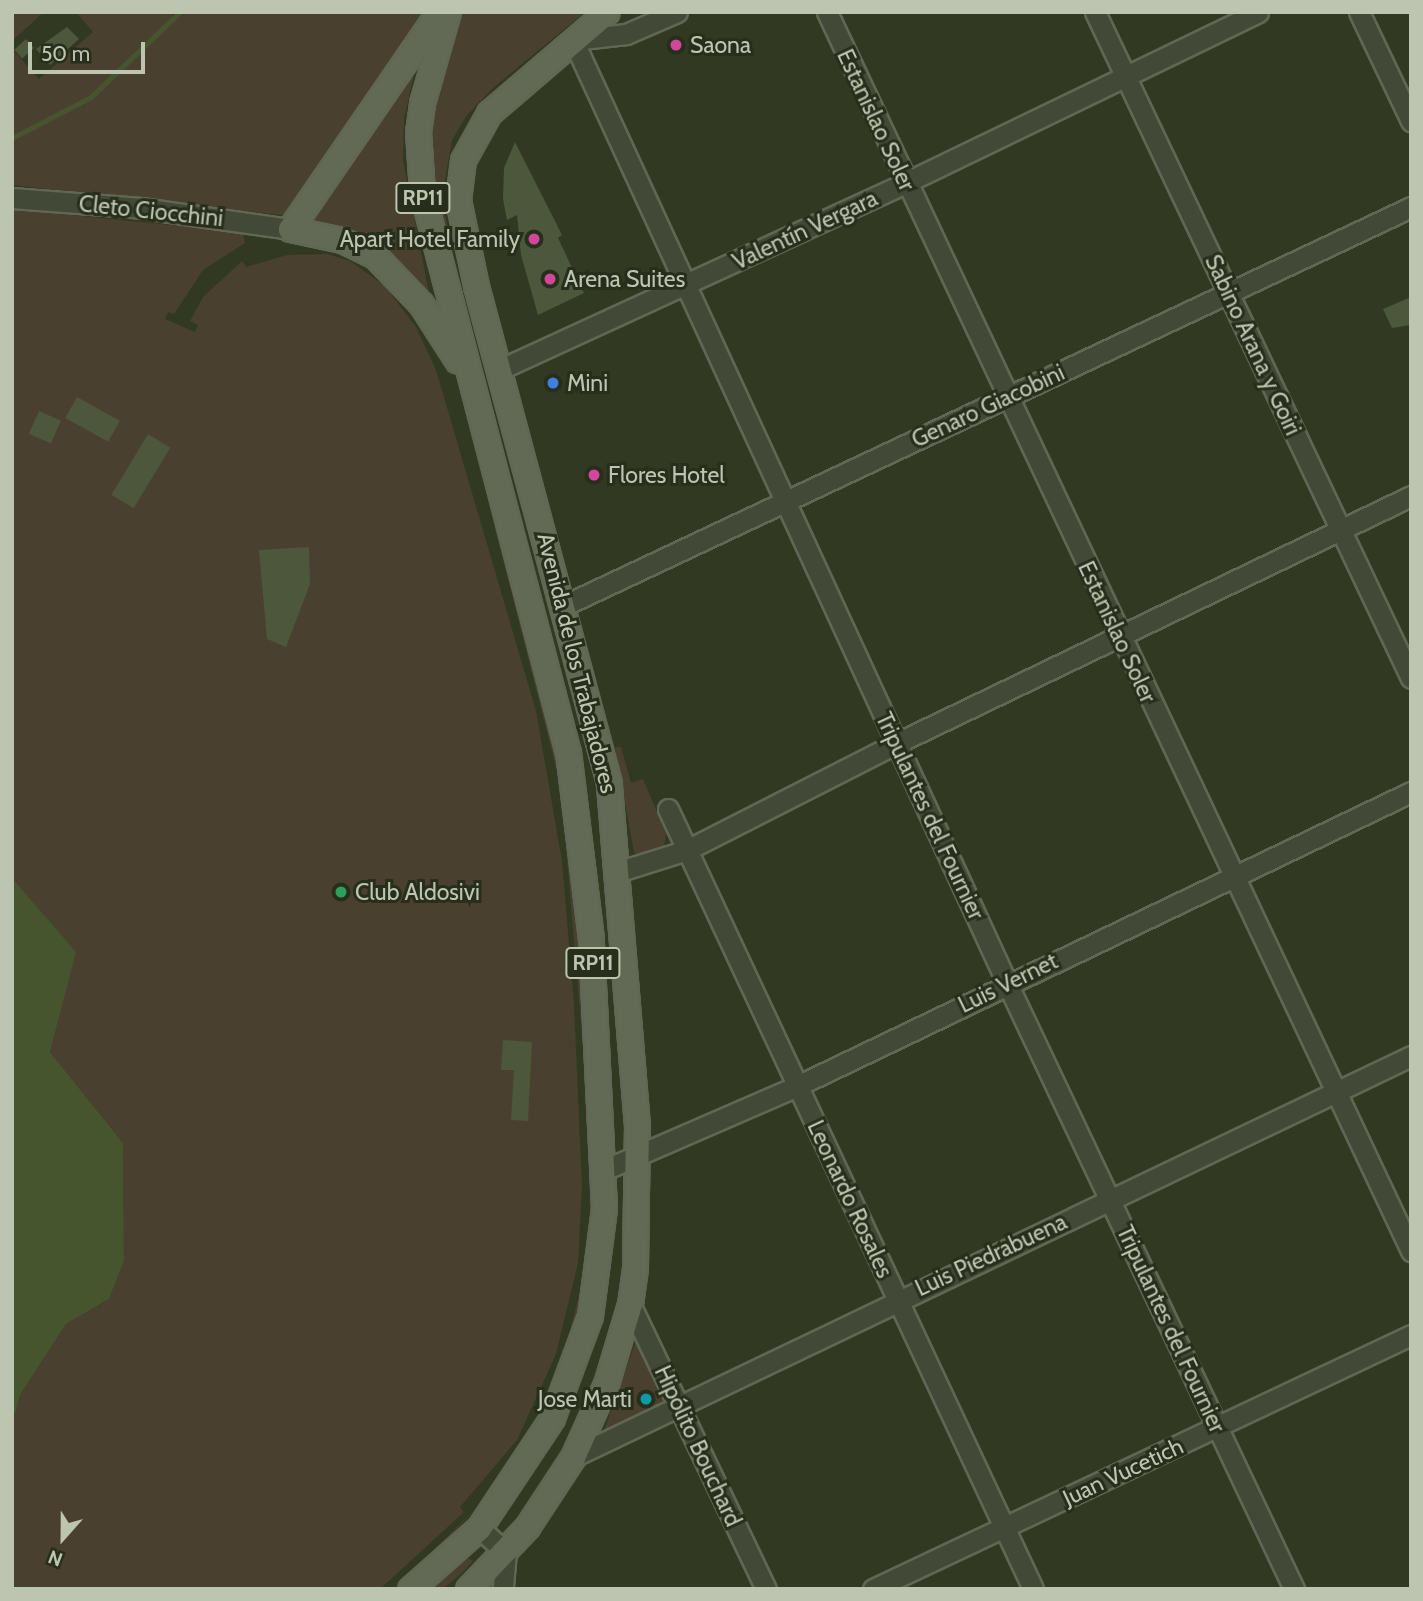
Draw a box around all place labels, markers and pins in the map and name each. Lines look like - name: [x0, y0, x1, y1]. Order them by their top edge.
- place label: Saona: [690, 31, 751, 59]
- marker: Saona: [668, 37, 684, 53]
- place label: Apart Hotel Family: [340, 225, 520, 253]
- marker: Apart Hotel Family: [526, 231, 542, 247]
- place label: Arena Suites: [564, 265, 685, 293]
- marker: Arena Suites: [542, 271, 558, 287]
- place label: Mini: [567, 369, 608, 397]
- marker: Mini: [545, 375, 561, 391]
- place label: Flores Hotel: [608, 461, 725, 489]
- marker: Flores Hotel: [586, 467, 602, 483]
- place label: Club Aldosivi: [355, 878, 480, 906]
- marker: Club Aldosivi: [333, 884, 349, 900]
- place label: Jose Marti: [538, 1385, 632, 1413]
- marker: Jose Marti: [638, 1391, 654, 1407]

